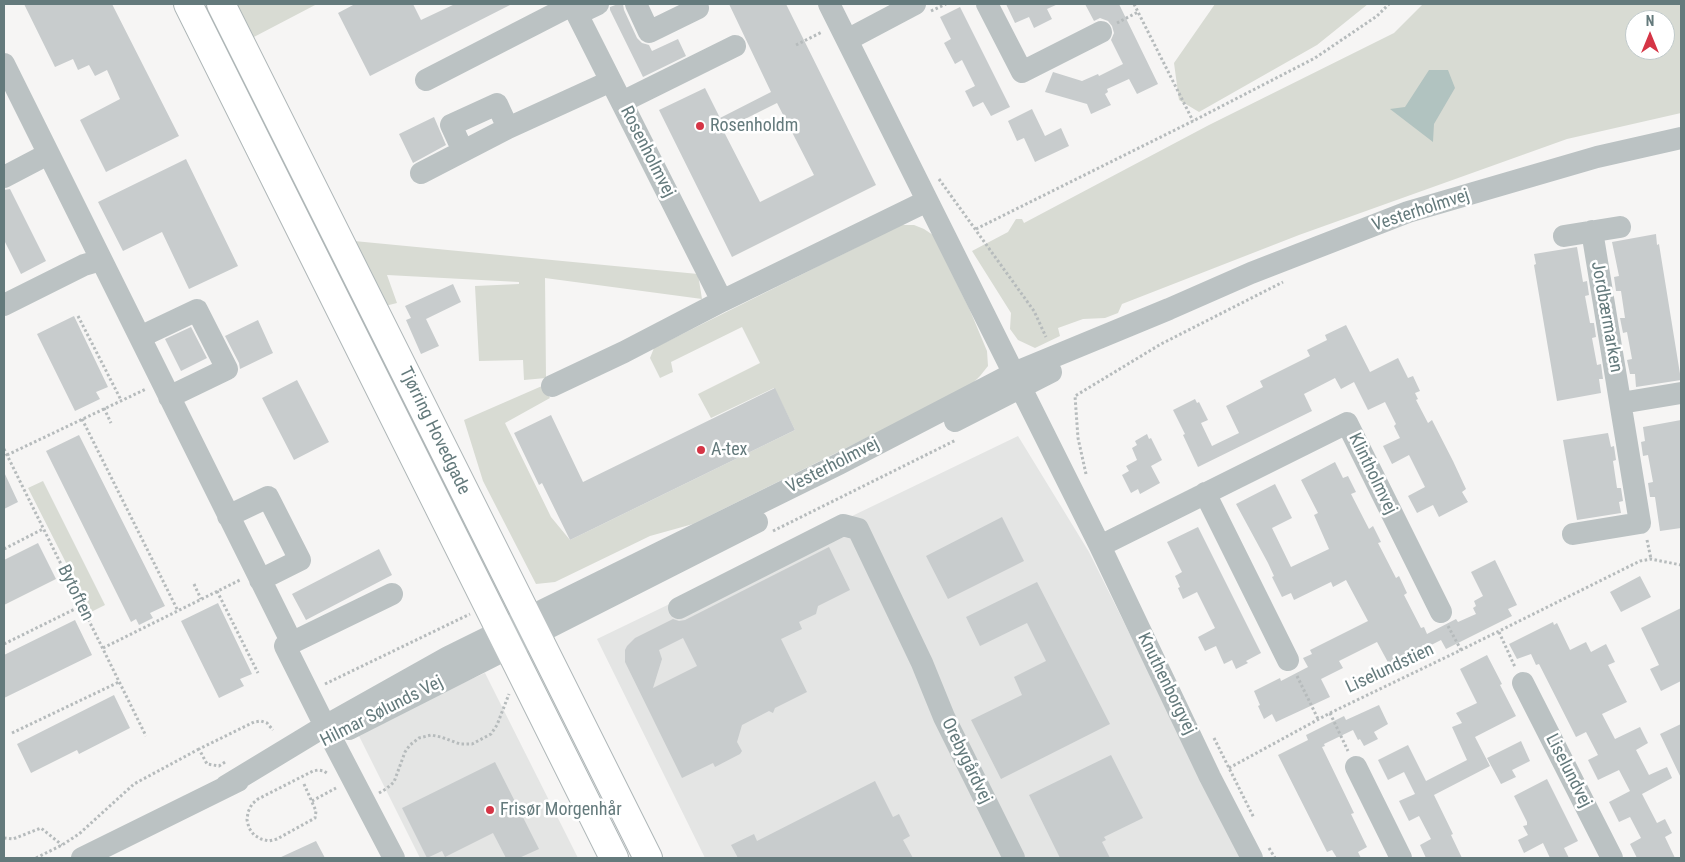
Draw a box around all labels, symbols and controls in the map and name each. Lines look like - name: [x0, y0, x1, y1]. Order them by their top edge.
- north arrow: [1625, 10, 1675, 60]
- text: N: [1646, 13, 1654, 29]
- street label: Rosenholmvej: [615, 103, 679, 201]
- place label: Rosenholdm: [710, 115, 798, 137]
- marker: Rosenholdm: [694, 120, 706, 132]
- street label: Vesterholmvej: [1370, 185, 1472, 237]
- street label: Jordbærmarken: [1586, 260, 1626, 374]
- street label: Tjørring Hovedgade: [394, 364, 474, 498]
- street label: Klintholmvej: [1343, 430, 1401, 518]
- street label: Vesterholmvej: [783, 433, 883, 499]
- place label: A-tex: [711, 439, 748, 461]
- marker: A-tex: [695, 444, 707, 456]
- street label: Bytoften: [52, 561, 98, 625]
- street label: Knuthenborgvej: [1132, 630, 1200, 738]
- street label: Liselundstien: [1343, 639, 1437, 699]
- street label: Hilmar Sølunds Vej: [317, 672, 447, 752]
- street label: Orebygårdvej: [936, 715, 996, 807]
- street label: Liselundvej: [1540, 731, 1596, 811]
- place label: Frisør Morgenhår: [500, 799, 622, 821]
- marker: Frisør Morgenhår: [484, 804, 496, 816]

